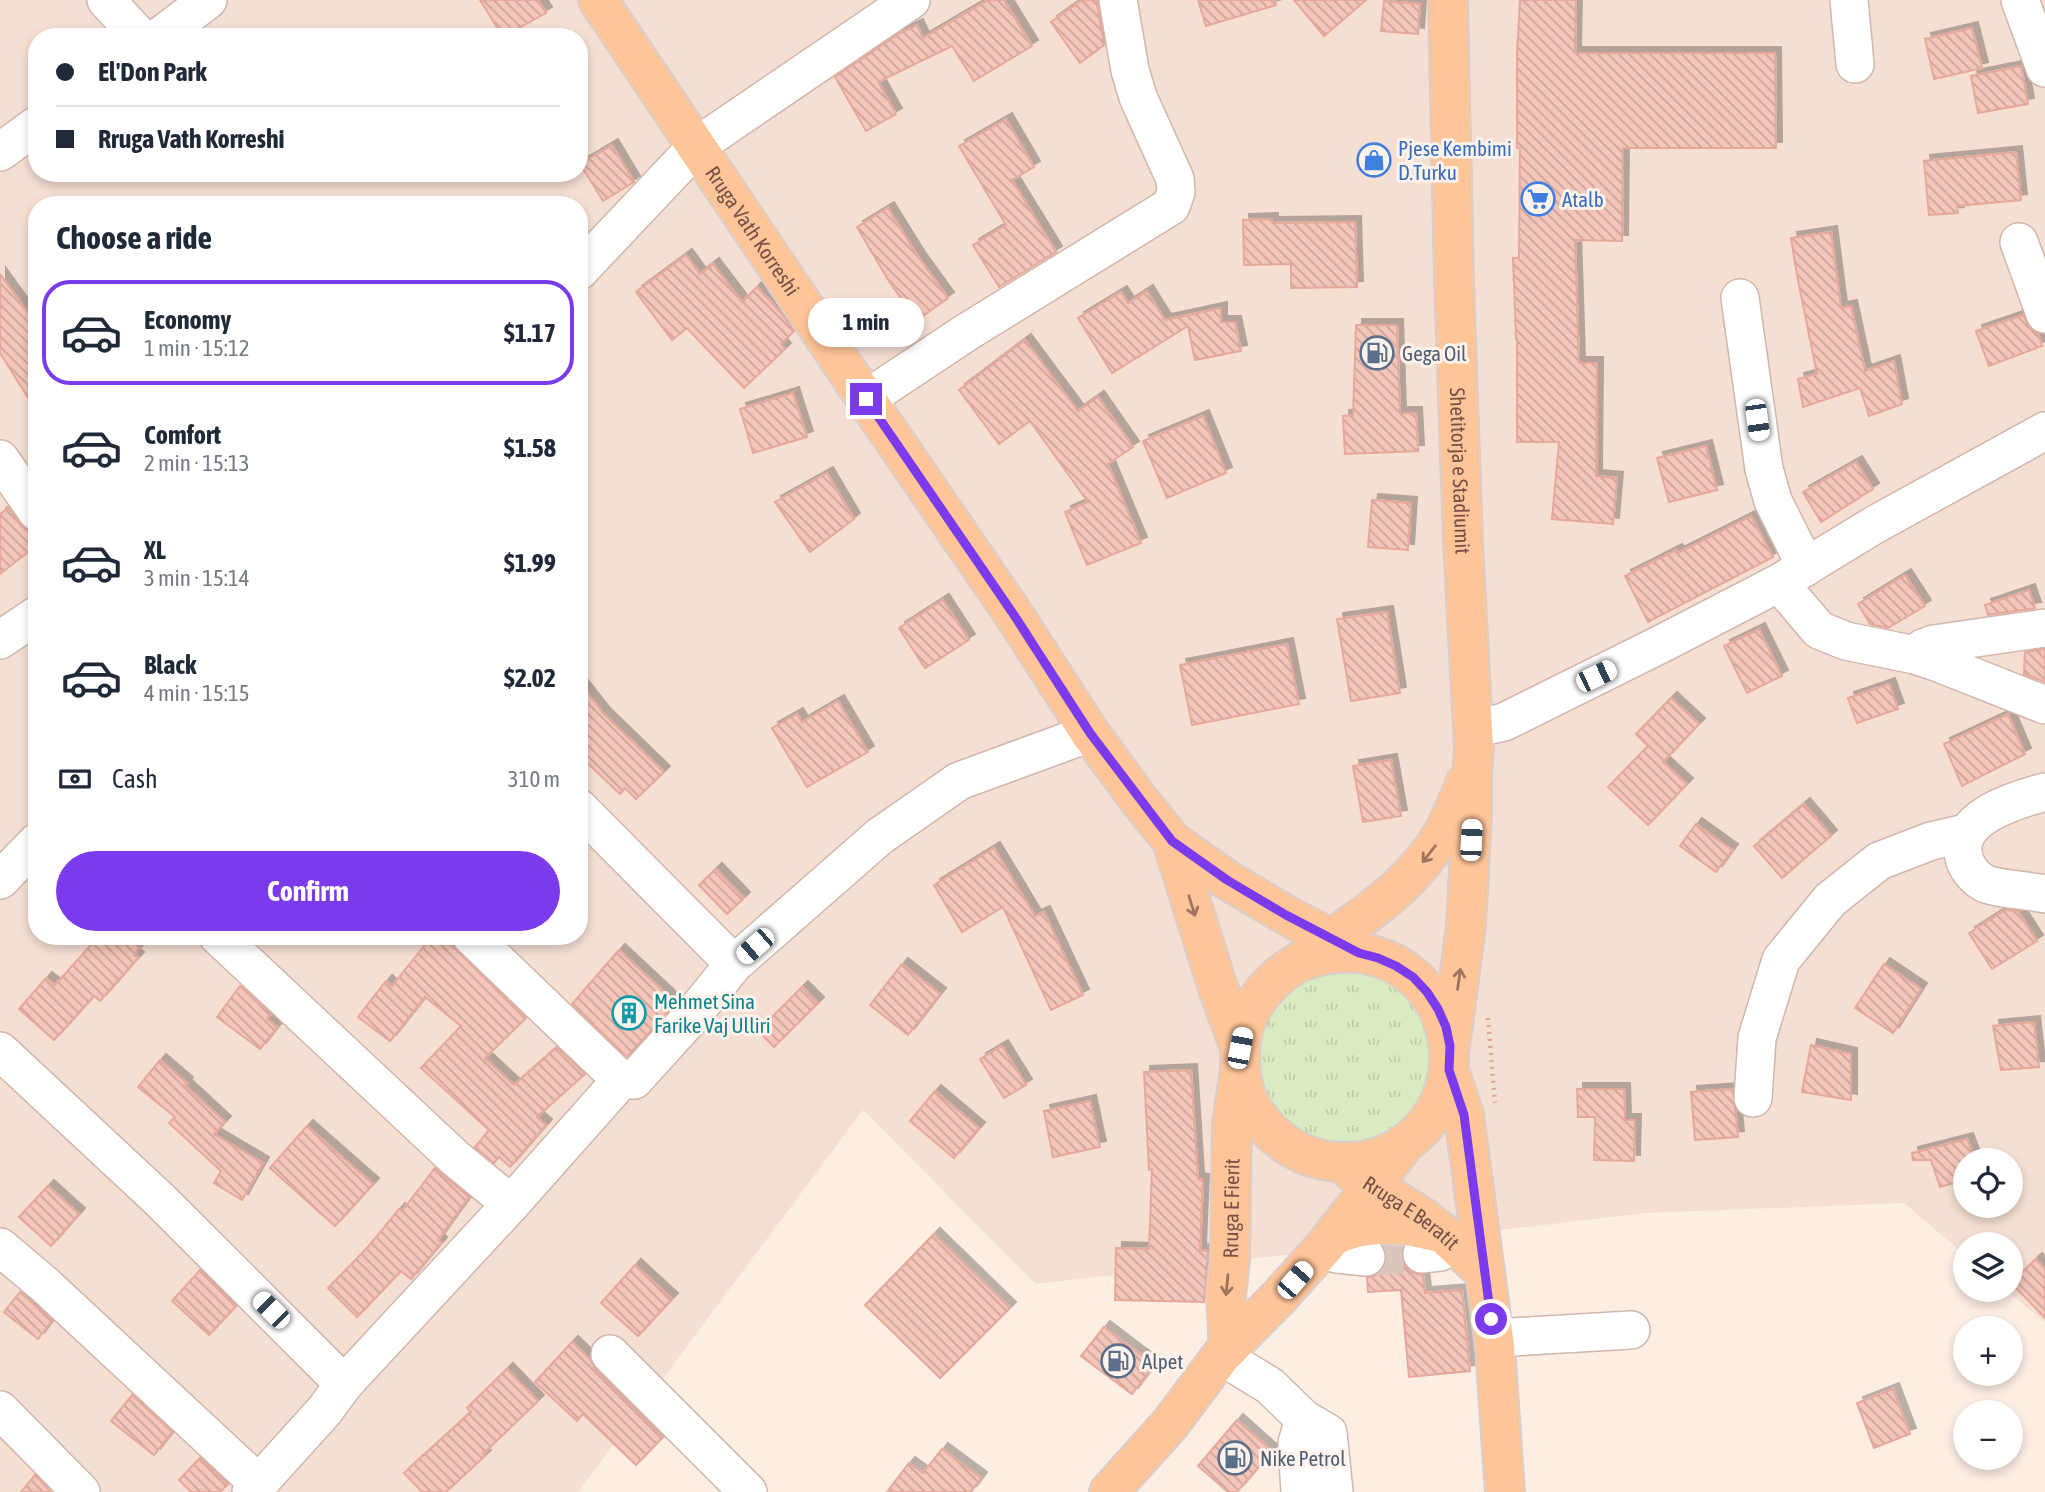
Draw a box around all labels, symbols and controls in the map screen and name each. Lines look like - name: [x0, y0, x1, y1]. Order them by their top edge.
- text: El'Don Park: [98, 57, 207, 87]
- text: Rruga Vath Korreshi: [98, 124, 285, 154]
- place label: Pjese Kembimi D.Turku: [1398, 136, 1512, 184]
- shop icon: Pjese Kembimi D.Turku: [1355, 141, 1393, 179]
- street label: Rruga Vath Korreshi: [701, 161, 805, 300]
- supermarket icon: Atalb: [1519, 180, 1557, 218]
- place label: Atalb: [1562, 187, 1604, 211]
- text: Choose a ride: [56, 219, 212, 256]
- callout: 1 min: [808, 298, 924, 346]
- icon: car: [60, 301, 123, 364]
- text: Economy: [144, 305, 231, 335]
- text: 1 min: [843, 309, 889, 335]
- text: $1.17: [504, 318, 556, 348]
- fuel station icon: Gega Oil: [1358, 334, 1396, 372]
- text: 1 min · 15:12: [144, 335, 250, 361]
- place label: Gega Oil: [1402, 341, 1467, 365]
- route end: [850, 383, 882, 415]
- street label: Shetitorja e Stadiumit: [1446, 387, 1476, 555]
- car: [1744, 398, 1771, 442]
- icon: car: [60, 416, 123, 479]
- text: Comfort: [144, 420, 221, 450]
- text: $1.58: [504, 433, 556, 463]
- text: 2 min · 15:13: [144, 450, 250, 476]
- icon: car: [60, 531, 123, 594]
- text: XL: [144, 535, 166, 565]
- text: $1.99: [504, 548, 556, 578]
- text: 3 min · 15:14: [144, 565, 250, 591]
- icon: car: [60, 646, 123, 709]
- text: Black: [144, 650, 196, 680]
- car: [1573, 657, 1620, 695]
- text: $2.02: [504, 663, 556, 693]
- text: 4 min · 15:15: [144, 680, 250, 706]
- icon: cash: [56, 760, 94, 798]
- text: Cash: [112, 764, 158, 794]
- text: 310 m: [508, 766, 560, 792]
- car: [1460, 818, 1483, 862]
- one-way arrow: [1422, 844, 1437, 862]
- button: Confirm: [56, 851, 560, 931]
- one-way arrow: [1187, 895, 1200, 917]
- car: [733, 924, 778, 968]
- one-way arrow: [1452, 968, 1465, 991]
- place label: Mehmet Sina Farike Vaj Ulliri: [654, 989, 771, 1037]
- building icon: Mehmet Sina Farike Vaj Ulliri: [610, 994, 648, 1032]
- car: [1226, 1025, 1255, 1071]
- map controls: [1953, 1148, 2023, 1470]
- button: locate: [1953, 1148, 2023, 1218]
- street label: Rruga E Fierit: [1218, 1158, 1243, 1258]
- street label: Rruga E Beratit: [1359, 1171, 1465, 1254]
- button: layers: [1953, 1232, 2023, 1302]
- car: [1274, 1257, 1317, 1303]
- one-way arrow: [1221, 1273, 1234, 1295]
- car: [249, 1288, 294, 1332]
- route start: [1475, 1303, 1507, 1335]
- button: +: [1953, 1316, 2023, 1386]
- fuel station icon: Alpet: [1099, 1342, 1137, 1380]
- place label: Alpet: [1142, 1349, 1183, 1373]
- button: −: [1953, 1400, 2023, 1470]
- fuel station icon: Nike Petrol: [1216, 1439, 1254, 1477]
- place label: Nike Petrol: [1260, 1446, 1346, 1470]

